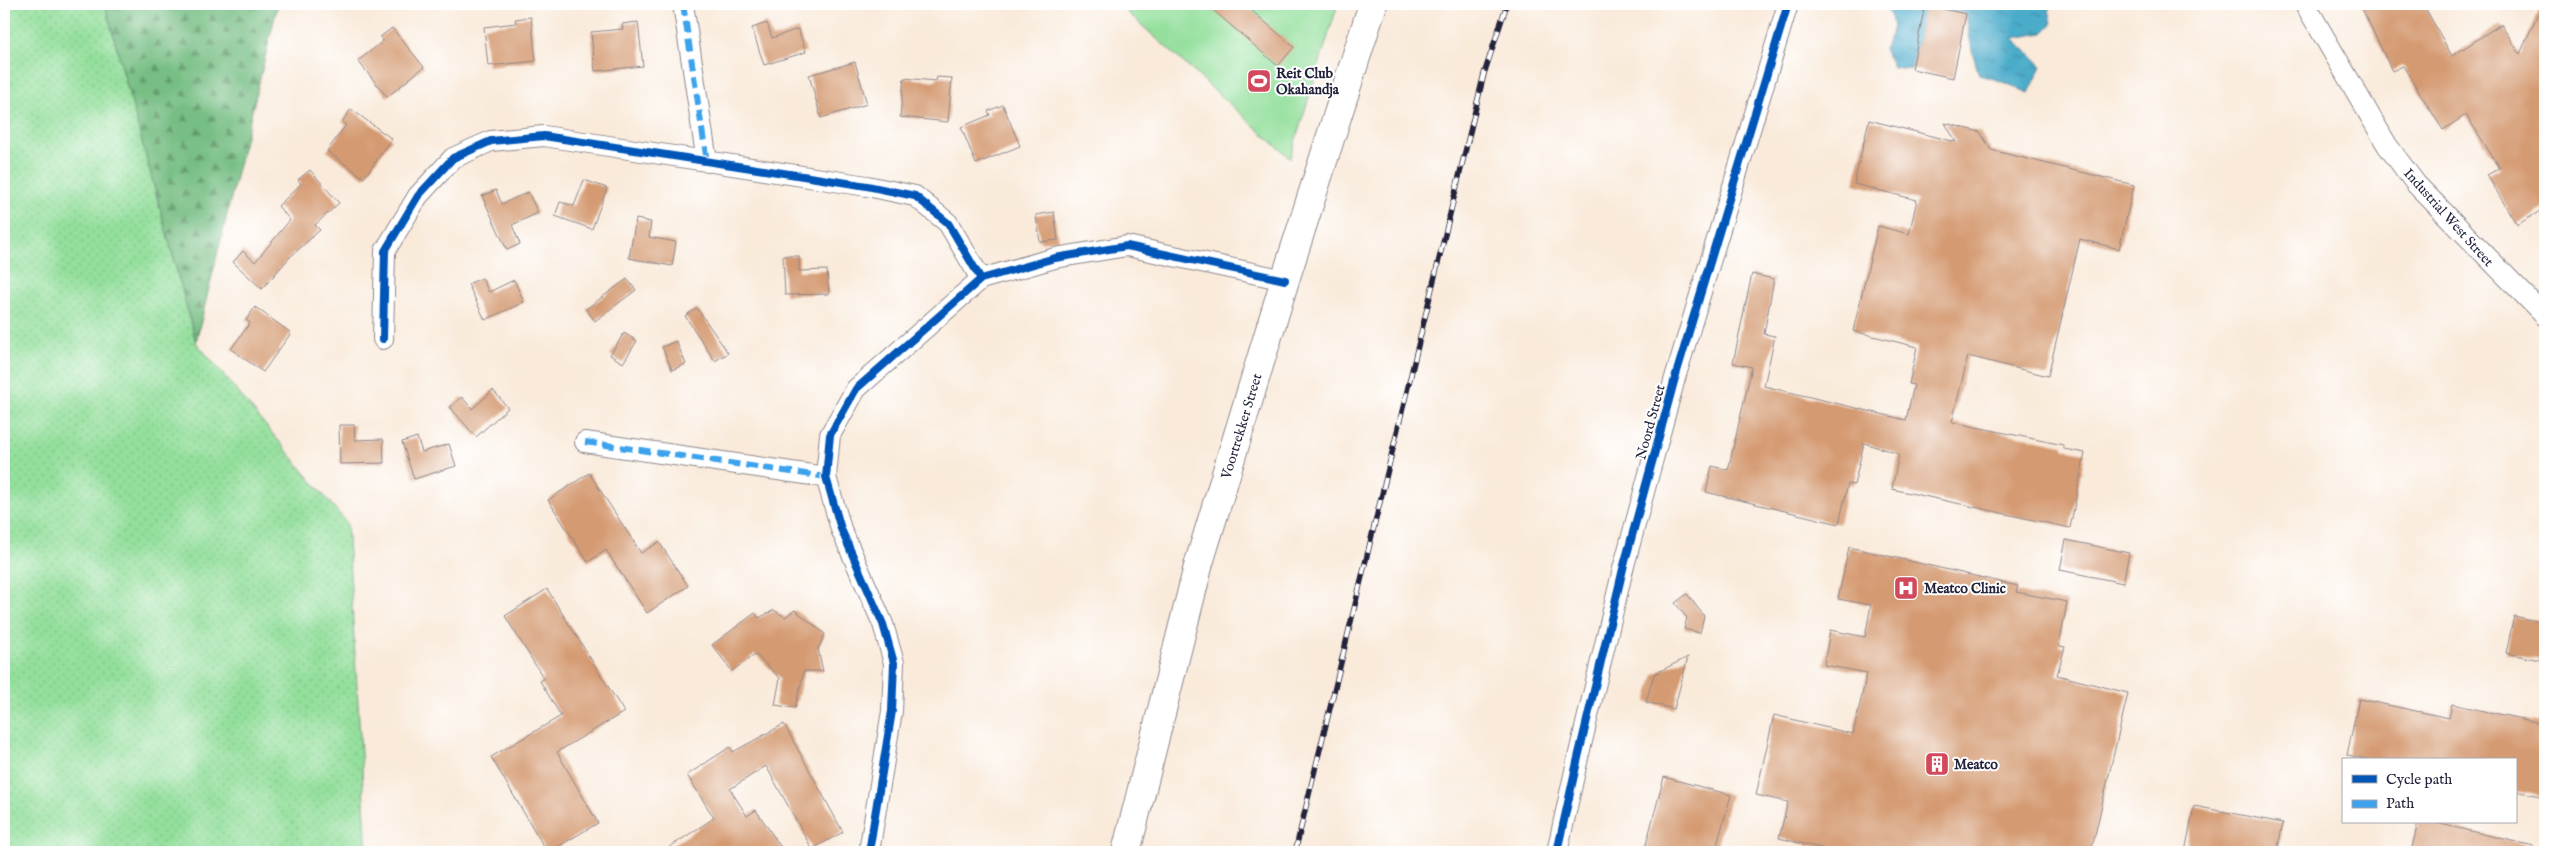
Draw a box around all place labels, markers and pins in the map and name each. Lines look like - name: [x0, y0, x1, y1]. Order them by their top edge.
- place label: Reit Club Okahandja: [1276, 65, 1340, 99]
- sports icon: Reit Club Okahandja: [1246, 68, 1272, 94]
- hospital icon: Meatco Clinic: [1893, 575, 1919, 601]
- place label: Meatco Clinic: [1924, 580, 2006, 598]
- building icon: Meatco: [1924, 751, 1950, 777]
- place label: Meatco: [1954, 756, 1998, 774]

